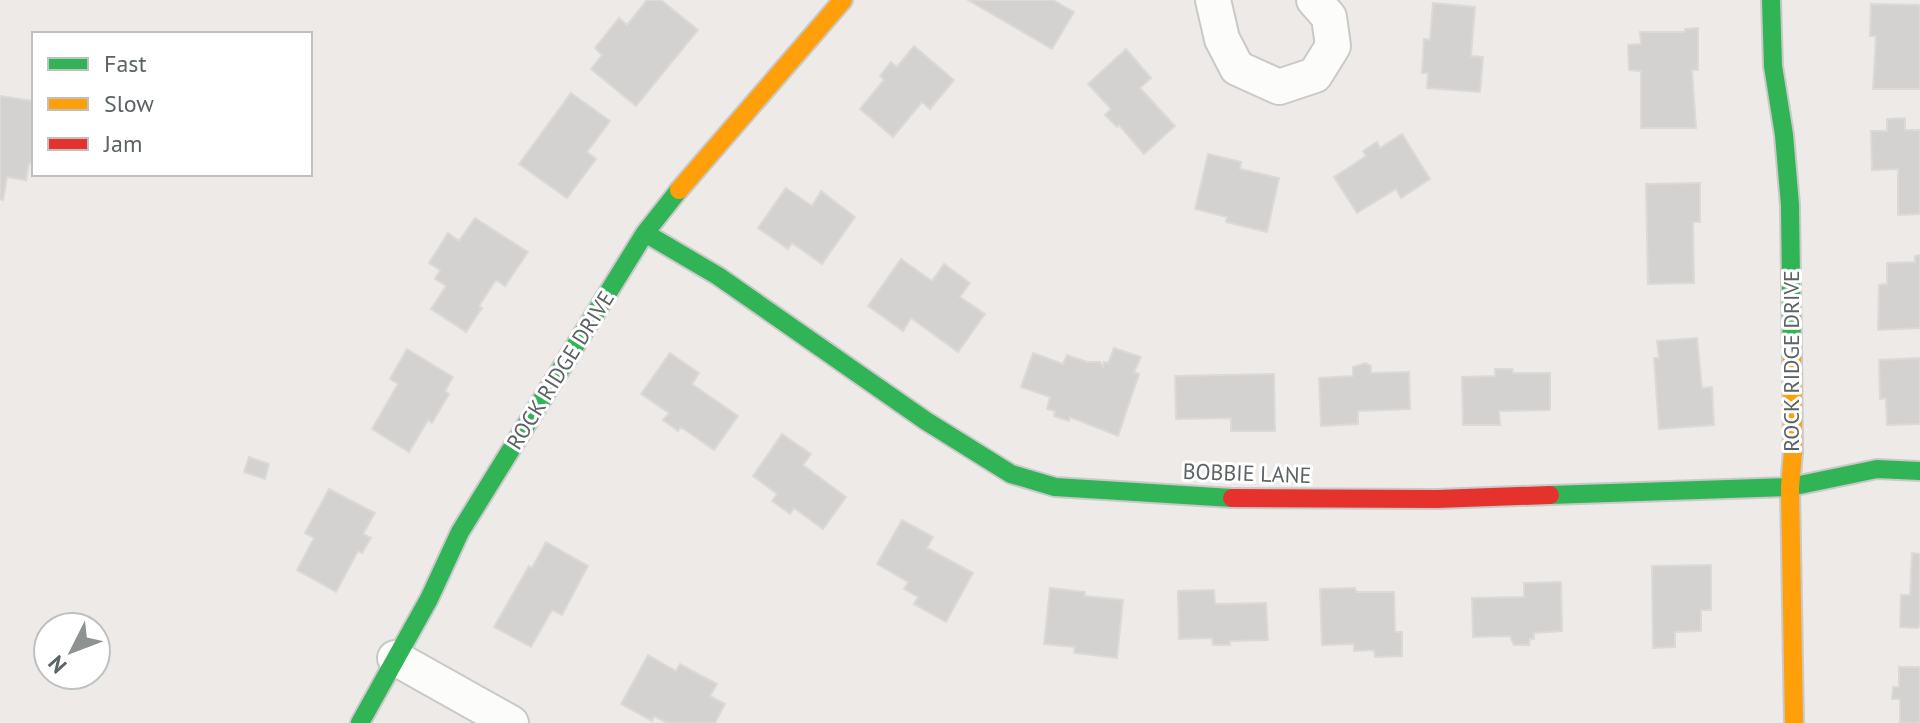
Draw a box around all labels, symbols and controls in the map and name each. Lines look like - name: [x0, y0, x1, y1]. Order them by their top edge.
- legend: [32, 32, 312, 176]
- text: Fast: [104, 48, 147, 79]
- text: Slow: [104, 88, 154, 119]
- text: Jam: [103, 128, 142, 159]
- street label: ROCK RIDGE DRIVE: [1777, 270, 1805, 452]
- street label: ROCK RIDGE DRIVE: [500, 286, 620, 454]
- street label: BOBBIE LANE: [1182, 457, 1312, 489]
- north arrow: [32, 611, 112, 691]
- text: N: [42, 650, 72, 679]

